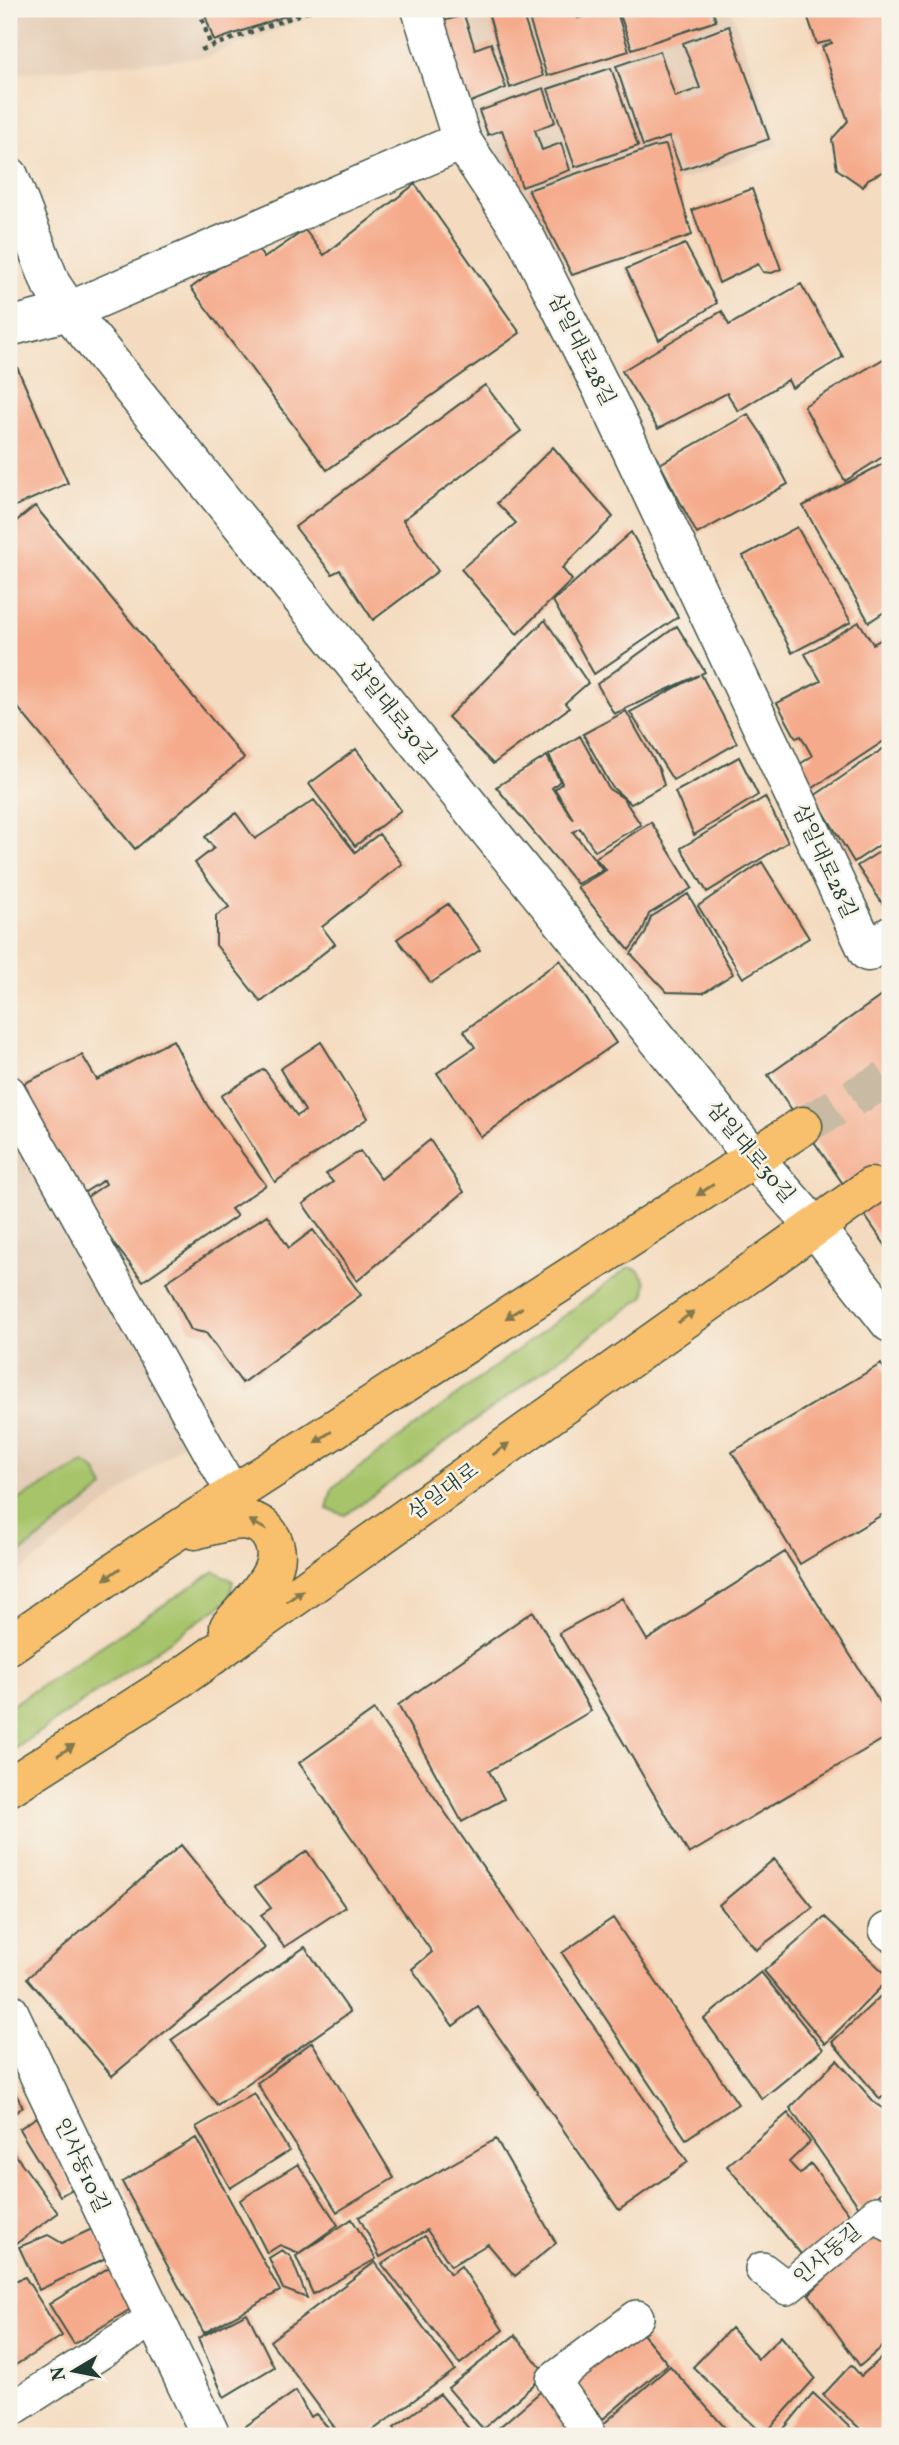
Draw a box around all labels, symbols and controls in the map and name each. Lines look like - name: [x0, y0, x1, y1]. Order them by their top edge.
- street label: 삼일대로28길: [540, 288, 622, 411]
- street label: 삼일대로30길: [341, 655, 442, 770]
- street label: 삼일대로28길: [784, 800, 863, 924]
- street label: 삼일대로30길: [699, 1096, 801, 1210]
- one-way arrow: [695, 1183, 715, 1196]
- one-way arrow: [504, 1307, 524, 1320]
- one-way arrow: [677, 1310, 695, 1324]
- one-way arrow: [314, 1430, 332, 1444]
- one-way arrow: [492, 1443, 510, 1457]
- street label: 삼일대로: [403, 1457, 485, 1528]
- one-way arrow: [248, 1519, 268, 1532]
- one-way arrow: [103, 1567, 121, 1581]
- one-way arrow: [286, 1589, 305, 1603]
- one-way arrow: [57, 1744, 76, 1757]
- street label: 인사동10길: [46, 2113, 115, 2218]
- street label: 인사동길: [788, 2218, 868, 2292]
- north arrow: [38, 2336, 108, 2406]
- text: N: [45, 2364, 73, 2383]

